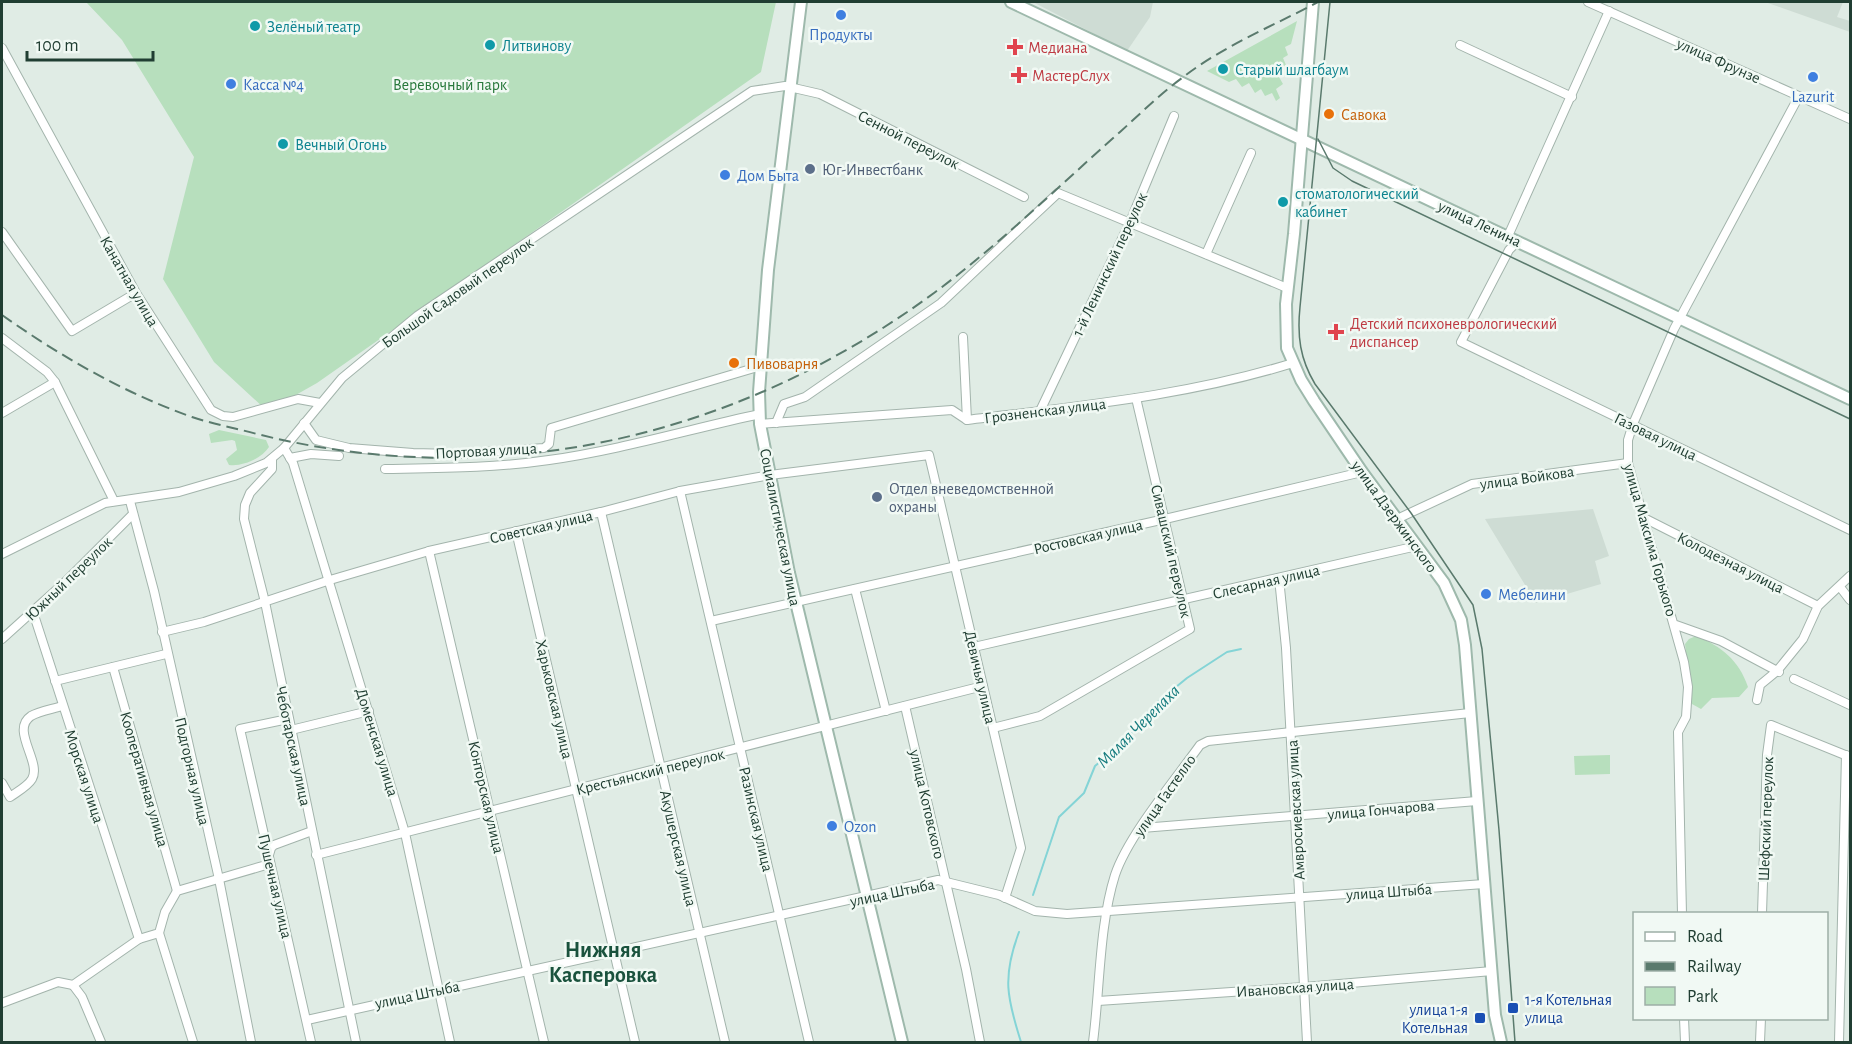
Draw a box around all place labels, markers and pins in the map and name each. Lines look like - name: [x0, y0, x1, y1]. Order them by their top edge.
- marker: Продукты: [834, 8, 848, 22]
- marker: Зелёный театр: [248, 19, 262, 33]
- place label: Зелёный театр: [267, 19, 361, 35]
- place label: Продукты: [809, 27, 873, 44]
- marker: Литвинову: [483, 38, 497, 52]
- place label: Литвинову: [502, 38, 572, 55]
- marker: Медиана: [1006, 38, 1024, 56]
- place label: Медиана: [1028, 40, 1088, 56]
- marker: Старый шлагбаум: [1216, 62, 1230, 76]
- place label: Старый шлагбаум: [1235, 62, 1349, 79]
- marker: МастерСлух: [1010, 66, 1028, 84]
- place label: МастерСлух: [1032, 68, 1110, 85]
- marker: Lazurit: [1806, 70, 1820, 84]
- marker: Касса №4: [224, 77, 238, 91]
- place label: Касса №4: [243, 77, 304, 93]
- place label: Lazurit: [1792, 89, 1834, 105]
- marker: Савока: [1322, 107, 1336, 121]
- place label: Савока: [1341, 107, 1387, 123]
- marker: Вечный Огонь: [276, 137, 290, 151]
- place label: Вечный Огонь: [295, 137, 387, 153]
- marker: Юг-Инвестбанк: [803, 162, 817, 176]
- place label: Юг-Инвестбанк: [822, 162, 924, 178]
- marker: Дом Быта: [718, 168, 732, 182]
- place label: Дом Быта: [737, 168, 799, 184]
- place label: стоматологический кабинет: [1295, 186, 1419, 220]
- marker: стоматологический кабинет: [1276, 195, 1290, 209]
- place label: Детский психоневрологический диспансер: [1350, 316, 1557, 350]
- marker: Детский психоневрологический диспансер: [1327, 323, 1345, 341]
- marker: Пивоварня: [727, 356, 741, 370]
- place label: Пивоварня: [746, 356, 818, 372]
- place label: Отдел вневедомственной охраны: [889, 481, 1054, 515]
- marker: Отдел вневедомственной охраны: [870, 490, 884, 504]
- marker: Мебелини: [1479, 587, 1493, 601]
- place label: Мебелини: [1498, 587, 1566, 603]
- marker: Ozon: [825, 819, 839, 833]
- place label: Ozon: [844, 819, 876, 835]
- place label: 1-я Котельная улица: [1524, 992, 1612, 1027]
- marker: 1-я Котельная улица: [1506, 1001, 1520, 1015]
- place label: улица 1-я Котельная: [1401, 1002, 1468, 1036]
- marker: улица 1-я Котельная: [1473, 1011, 1487, 1025]

